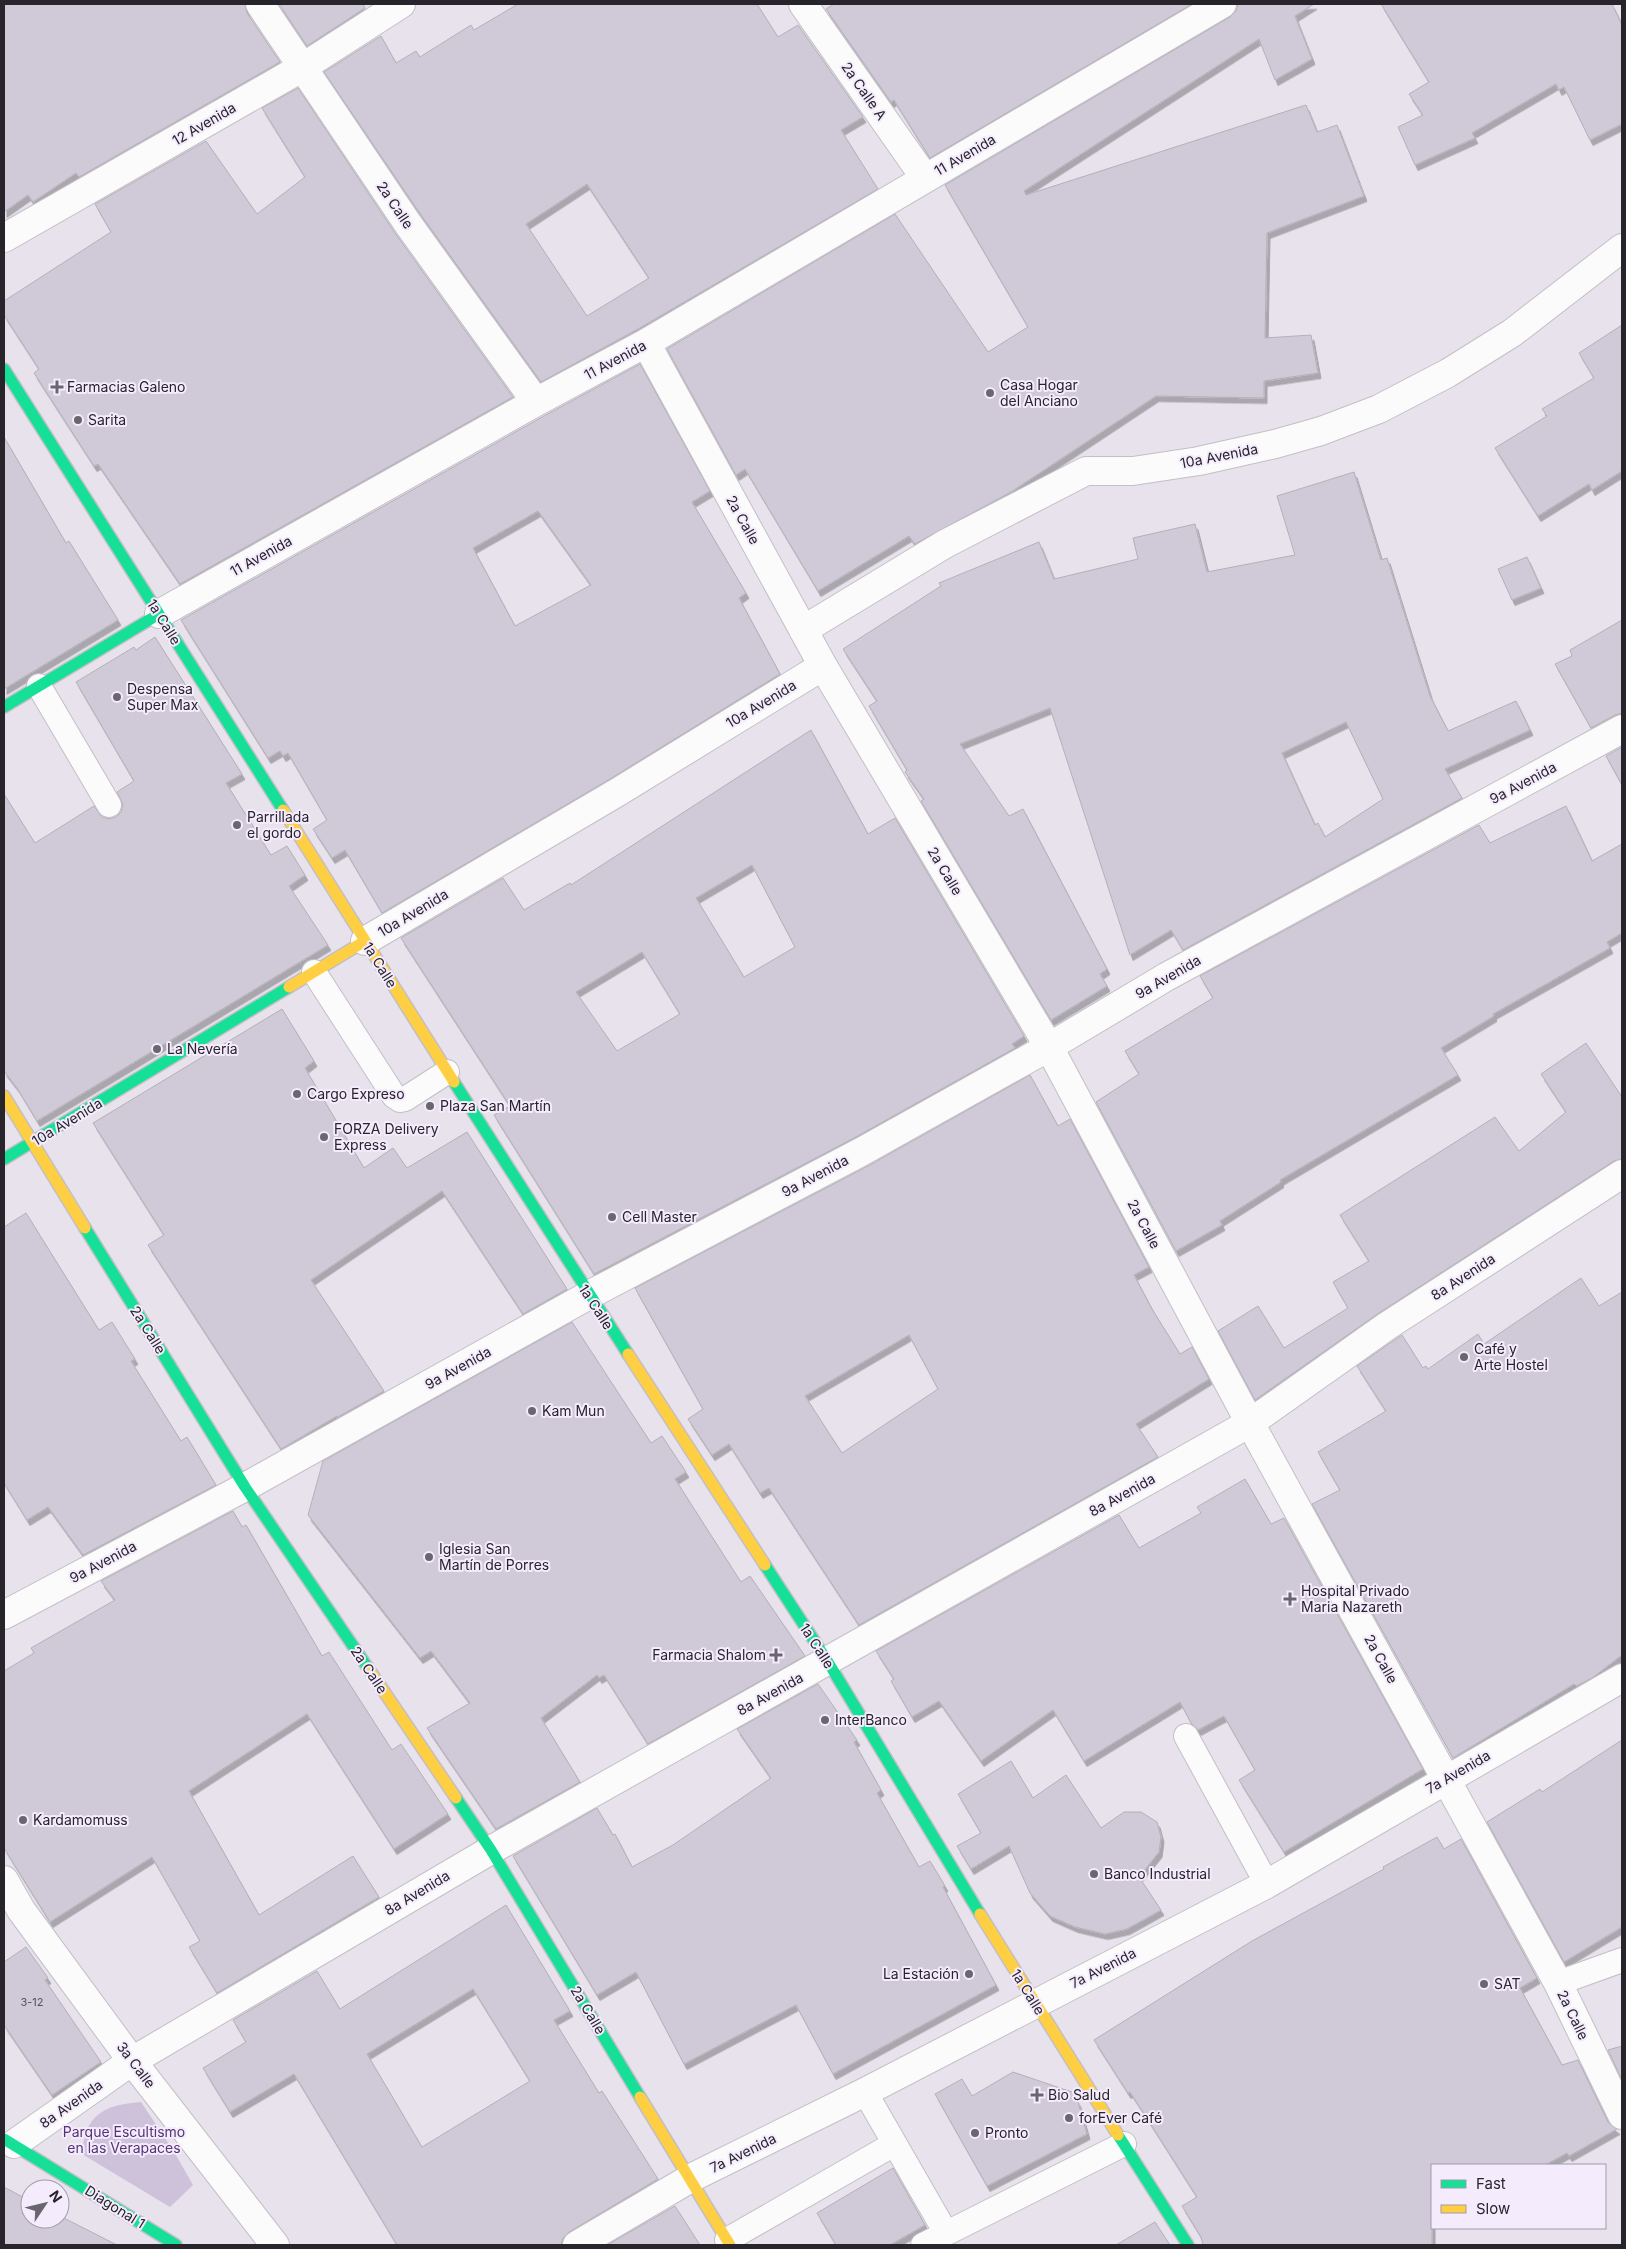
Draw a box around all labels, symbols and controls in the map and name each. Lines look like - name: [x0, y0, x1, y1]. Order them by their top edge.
- street label: 2a Calle A: [838, 58, 891, 123]
- street label: 12 Avenida: [169, 99, 239, 149]
- street label: 11 Avenida: [931, 130, 998, 179]
- street label: 2a Calle: [373, 178, 417, 232]
- street label: 11 Avenida: [581, 336, 649, 383]
- place label: Casa Hogar del Anciano: [1000, 376, 1078, 409]
- place label: Farmacias Galeno: [67, 378, 186, 395]
- marker: Farmacias Galeno: [51, 381, 63, 393]
- marker: Casa Hogar del Anciano: [984, 387, 996, 399]
- place label: Sarita: [88, 411, 126, 428]
- marker: Sarita: [72, 414, 84, 426]
- street label: 10a Avenida: [1179, 440, 1259, 471]
- street label: 2a Calle: [723, 492, 764, 547]
- street label: 11 Avenida: [227, 532, 295, 579]
- street label: 1a Calle: [144, 596, 185, 648]
- street label: 10a Avenida: [723, 676, 799, 731]
- place label: Despensa Super Max: [127, 680, 199, 713]
- marker: Despensa Super Max: [111, 691, 123, 703]
- street label: 9a Avenida: [1487, 758, 1559, 807]
- place label: Parrillada el gordo: [247, 808, 309, 841]
- marker: Parrillada el gordo: [231, 819, 243, 831]
- street label: 2a Calle: [924, 843, 966, 898]
- street label: 10a Avenida: [375, 885, 451, 940]
- street label: 1a Calle: [360, 939, 401, 991]
- street label: 9a Avenida: [1132, 951, 1204, 1002]
- place label: La Nevería: [167, 1040, 238, 1057]
- marker: La Nevería: [151, 1043, 163, 1055]
- place label: Cargo Expreso: [307, 1085, 405, 1102]
- marker: Cargo Expreso: [291, 1088, 303, 1100]
- street label: 10a Avenida: [29, 1094, 105, 1149]
- place label: Plaza San Martín: [440, 1097, 551, 1114]
- marker: Plaza San Martín: [424, 1100, 436, 1112]
- place label: FORZA Delivery Express: [334, 1120, 439, 1153]
- marker: FORZA Delivery Express: [318, 1131, 330, 1143]
- street label: 9a Avenida: [779, 1151, 851, 1200]
- street label: 2a Calle: [1124, 1196, 1164, 1251]
- place label: Cell Master: [622, 1208, 697, 1225]
- marker: Cell Master: [606, 1211, 618, 1223]
- street label: 8a Avenida: [1427, 1250, 1498, 1304]
- street label: 1a Calle: [576, 1281, 617, 1333]
- street label: 2a Calle: [127, 1303, 170, 1357]
- place label: Café y Arte Hostel: [1474, 1340, 1548, 1373]
- street label: 9a Avenida: [422, 1342, 494, 1393]
- marker: Café y Arte Hostel: [1458, 1351, 1470, 1363]
- place label: Kam Mun: [542, 1402, 605, 1419]
- marker: Kam Mun: [526, 1405, 538, 1417]
- street label: 8a Avenida: [1086, 1469, 1158, 1520]
- street label: 9a Avenida: [67, 1537, 139, 1586]
- place label: Iglesia San Martín de Porres: [439, 1540, 549, 1573]
- marker: Iglesia San Martín de Porres: [423, 1551, 435, 1563]
- place label: Hospital Privado Maria Nazareth: [1301, 1582, 1409, 1615]
- marker: Hospital Privado Maria Nazareth: [1283, 1592, 1297, 1606]
- street label: 1a Calle: [797, 1620, 838, 1672]
- street label: 2a Calle: [1361, 1631, 1402, 1686]
- street label: 2a Calle: [347, 1643, 391, 1697]
- place label: Farmacia Shalom: [652, 1646, 766, 1663]
- marker: Farmacia Shalom: [770, 1649, 782, 1661]
- street label: 8a Avenida: [734, 1668, 806, 1719]
- place label: InterBanco: [835, 1711, 907, 1728]
- marker: InterBanco: [819, 1714, 831, 1726]
- street label: 7a Avenida: [1422, 1746, 1493, 1797]
- place label: Kardamomuss: [33, 1811, 128, 1828]
- marker: Kardamomuss: [17, 1814, 29, 1826]
- place label: Banco Industrial: [1104, 1865, 1211, 1882]
- street label: 8a Avenida: [381, 1866, 452, 1919]
- marker: Banco Industrial: [1088, 1868, 1100, 1880]
- street label: 7a Avenida: [1067, 1944, 1139, 1991]
- place label: La Estación: [883, 1965, 959, 1982]
- street label: 1a Calle: [1008, 1966, 1049, 2018]
- marker: La Estación: [963, 1968, 975, 1980]
- place label: SAT: [1494, 1975, 1521, 1992]
- marker: SAT: [1478, 1978, 1490, 1990]
- street label: 2a Calle: [567, 1982, 609, 2037]
- street label: 2a Calle: [1554, 1987, 1593, 2042]
- house number: 3-12: [20, 1995, 44, 2009]
- street label: 3a Calle: [114, 2038, 159, 2091]
- street label: 8a Avenida: [36, 2076, 106, 2131]
- place label: Bio Salud: [1048, 2086, 1110, 2103]
- marker: Bio Salud: [1030, 2088, 1044, 2102]
- place label: forEver Café: [1079, 2109, 1162, 2126]
- marker: forEver Café: [1063, 2112, 1075, 2124]
- park label: Parque Escultismo en las Verapaces: [63, 2123, 185, 2156]
- place label: Pronto: [985, 2124, 1028, 2141]
- marker: Pronto: [969, 2127, 981, 2139]
- street label: 7a Avenida: [707, 2129, 779, 2176]
- legend: [1431, 2164, 1606, 2229]
- text: Fast: [1476, 2174, 1506, 2193]
- north arrow: [20, 2179, 70, 2229]
- street label: Diagonal 1: [82, 2181, 148, 2232]
- text: N: [46, 2187, 66, 2206]
- text: Slow: [1476, 2199, 1510, 2218]

